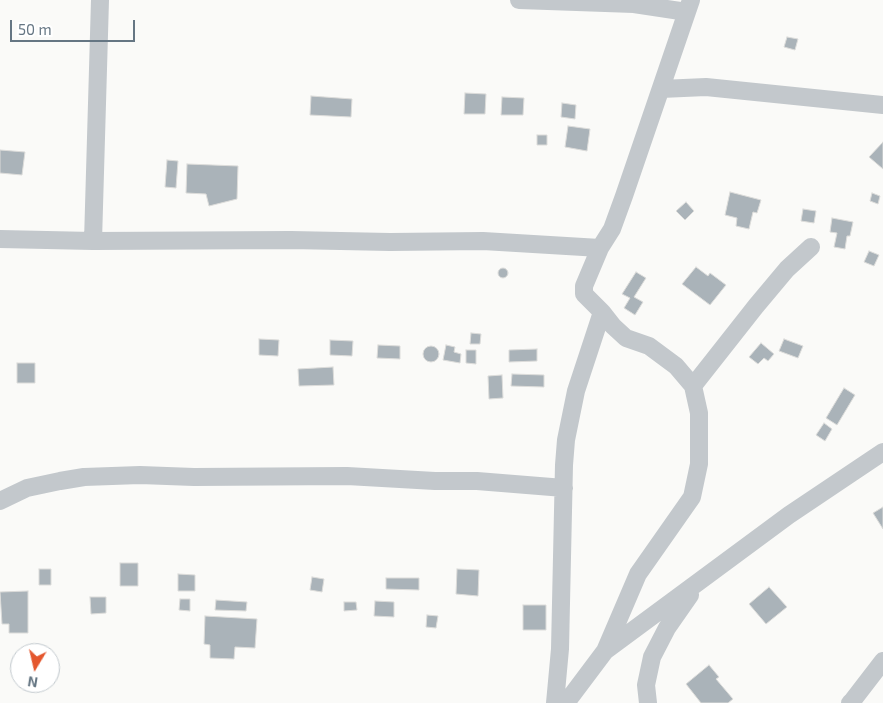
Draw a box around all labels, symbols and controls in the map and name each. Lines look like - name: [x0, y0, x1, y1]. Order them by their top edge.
- scale bar: [12, 10, 138, 42]
- text: 50 m: [18, 20, 52, 38]
- north arrow: [10, 643, 60, 693]
- text: N: [26, 673, 39, 692]

